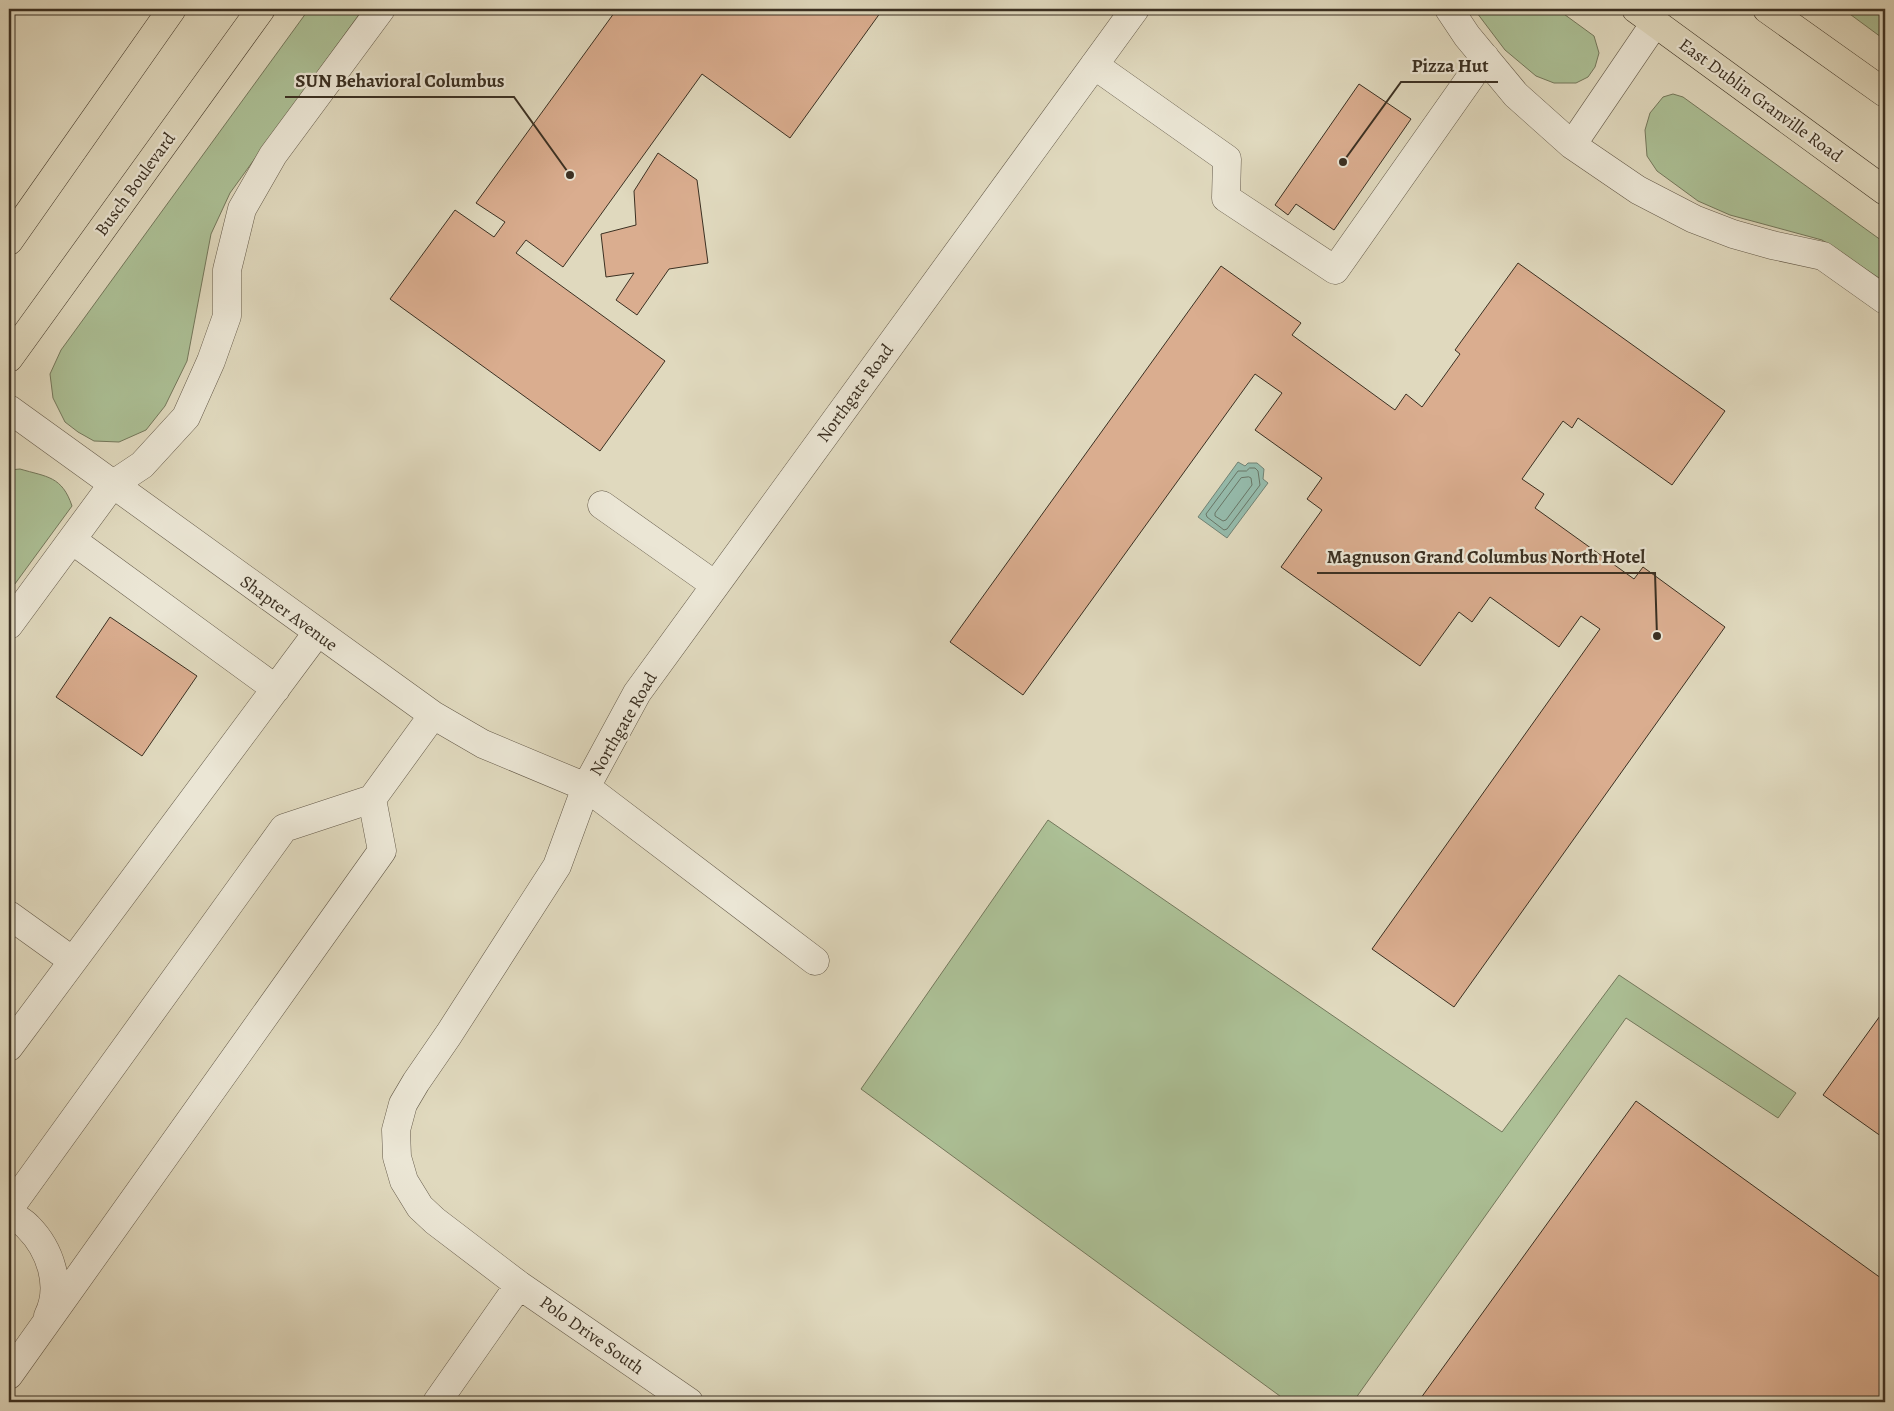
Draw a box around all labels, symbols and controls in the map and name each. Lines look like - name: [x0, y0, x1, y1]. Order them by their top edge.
- street label: East Dublin Granville Road: [1674, 32, 1848, 168]
- callout: Pizza Hut: [1401, 48, 1498, 82]
- text: Pizza Hut: [1411, 53, 1489, 79]
- callout: SUN Behavioral Columbus: [285, 63, 514, 97]
- text: SUN Behavioral Columbus: [295, 68, 505, 94]
- street label: Busch Boulevard: [89, 127, 181, 241]
- street label: Northgate Road: [811, 339, 899, 447]
- callout: Magnuson Grand Columbus North Hotel: [1317, 539, 1655, 573]
- text: Magnuson Grand Columbus North Hotel: [1327, 544, 1645, 570]
- street label: Shapter Avenue: [235, 570, 343, 656]
- street label: Northgate Road: [584, 667, 663, 780]
- street label: Polo Drive South: [535, 1290, 649, 1380]

